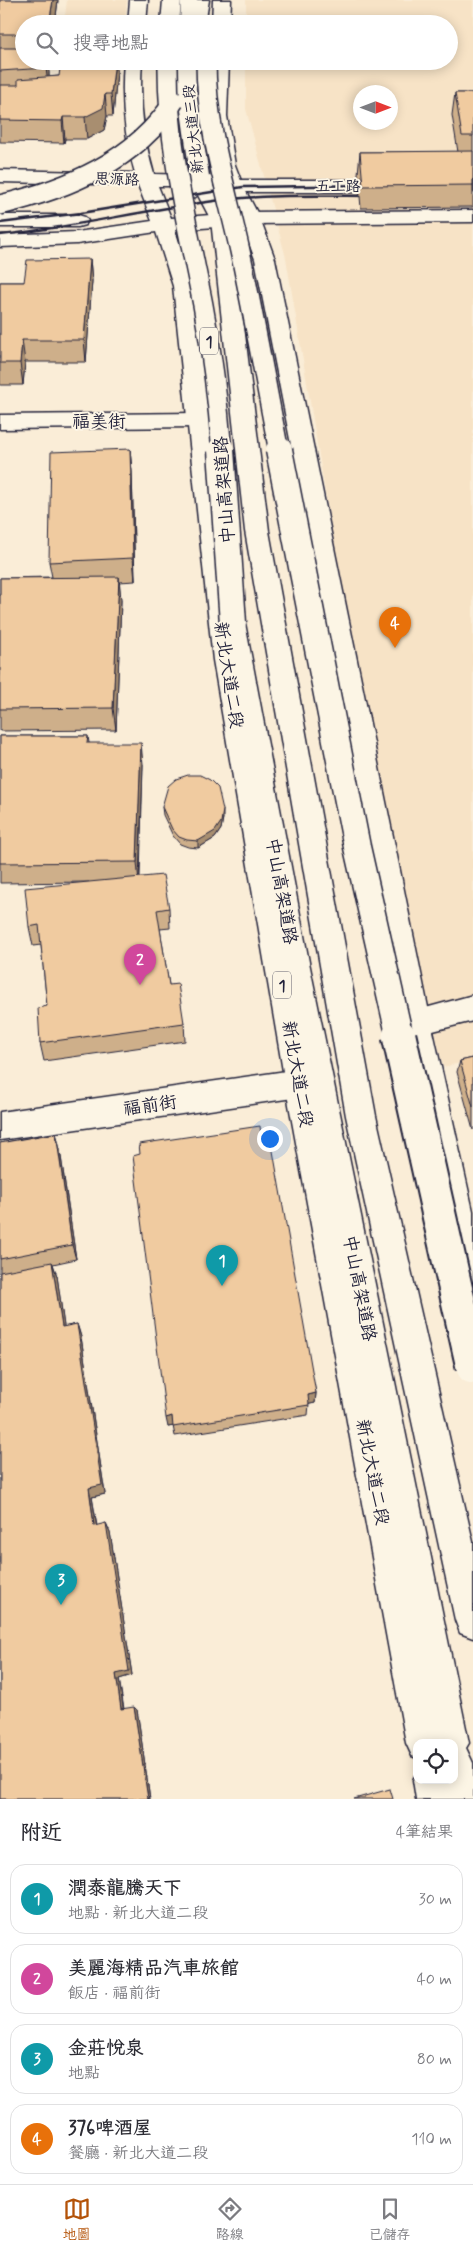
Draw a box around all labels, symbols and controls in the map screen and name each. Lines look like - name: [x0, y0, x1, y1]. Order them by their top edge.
- search box: [15, 15, 458, 70]
- icon: search: [33, 29, 61, 57]
- text: 搜尋地點: [73, 31, 149, 56]
- street label: 新北大道三段: [179, 83, 209, 175]
- north arrow: [353, 85, 398, 130]
- street label: 思源路: [94, 169, 140, 191]
- street label: 五工路: [315, 177, 361, 197]
- road number: 1: [200, 328, 218, 354]
- street label: 福美街: [72, 410, 126, 434]
- street label: 中山高架道路: [209, 435, 241, 545]
- pin: 4: [379, 607, 411, 648]
- street label: 新北大道二段: [208, 620, 248, 730]
- street label: 中山高架道路: [260, 836, 302, 946]
- pin: 2: [124, 944, 156, 985]
- road number: 1: [273, 972, 291, 998]
- street label: 新北大道二段: [276, 1019, 318, 1129]
- street label: 福前街: [122, 1090, 179, 1122]
- your location: [257, 1126, 283, 1152]
- street label: 中山高架道路: [337, 1233, 381, 1343]
- pin: 1: [206, 1245, 238, 1286]
- street label: 新北大道二段: [350, 1417, 394, 1527]
- pin: 3: [45, 1564, 77, 1605]
- map controls: [413, 1739, 458, 1784]
- button: locate: [413, 1739, 458, 1784]
- text: 附近: [20, 1819, 62, 1847]
- text: 4筆結果: [396, 1822, 453, 1843]
- text: 潤泰龍騰天下: [68, 1876, 182, 1901]
- text: 1: [33, 1889, 41, 1910]
- text: 30 m: [419, 1889, 452, 1910]
- text: 地點 · 新北大道二段: [68, 1903, 208, 1924]
- text: 美麗海精品汽車旅館: [68, 1956, 239, 1981]
- text: 2: [33, 1969, 41, 1990]
- text: 40 m: [416, 1969, 452, 1990]
- text: 飯店 · 福前街: [68, 1983, 160, 2004]
- text: 金莊悅泉: [68, 2036, 144, 2061]
- text: 3: [33, 2049, 41, 2070]
- text: 80 m: [417, 2049, 452, 2070]
- text: 地點: [68, 2063, 100, 2084]
- text: 376啤酒屋: [68, 2116, 152, 2141]
- text: 4: [32, 2129, 42, 2150]
- text: 110 m: [411, 2129, 452, 2150]
- text: 餐廳 · 新北大道二段: [68, 2143, 208, 2164]
- tab: 地圖: [63, 2195, 91, 2244]
- tab: 路線: [216, 2195, 244, 2244]
- tab: 已儲存: [369, 2195, 411, 2244]

